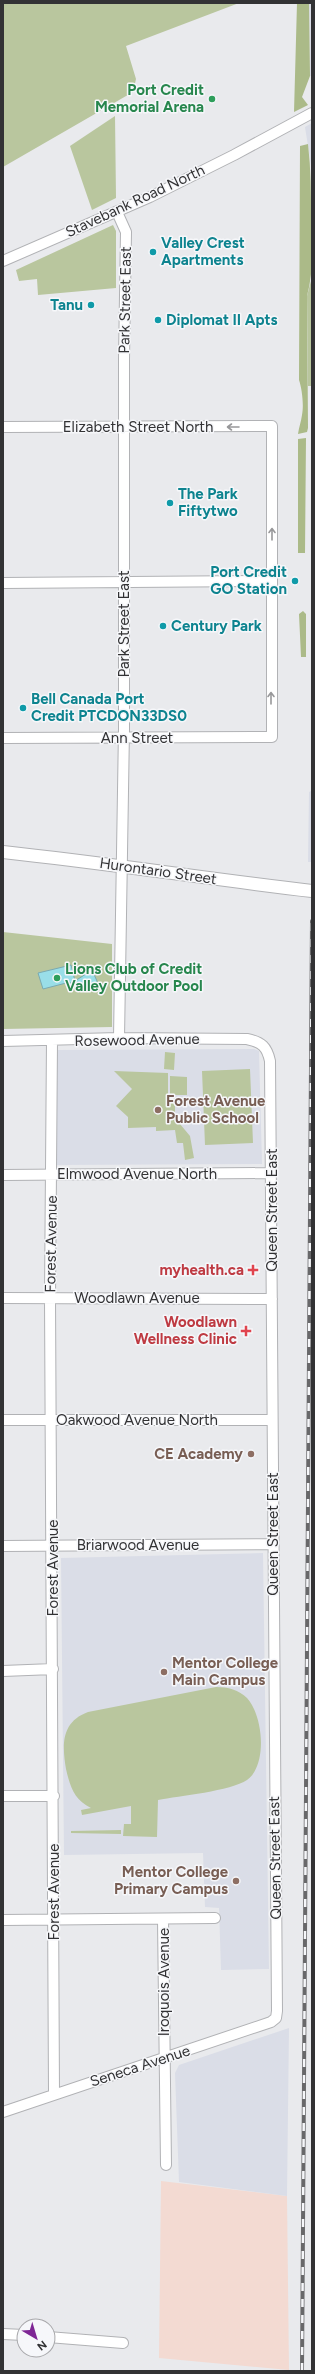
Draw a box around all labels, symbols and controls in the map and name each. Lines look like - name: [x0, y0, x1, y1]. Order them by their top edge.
- place label: Port Credit Memorial Arena: [95, 81, 204, 116]
- marker: Port Credit Memorial Arena: [207, 94, 217, 104]
- street label: Stavebank Road North: [62, 161, 208, 241]
- place label: Valley Crest Apartments: [161, 234, 245, 269]
- street label: Park Street East: [115, 246, 135, 354]
- marker: Valley Crest Apartments: [148, 247, 158, 257]
- place label: Tanu: [50, 296, 83, 314]
- marker: Tanu: [86, 300, 96, 310]
- place label: Diplomat II Apts: [166, 311, 278, 329]
- marker: Diplomat II Apts: [153, 315, 163, 325]
- street label: Elizabeth Street North: [63, 418, 213, 436]
- one-way arrow: [227, 423, 240, 431]
- place label: The Park Fiftytwo: [178, 485, 238, 520]
- marker: The Park Fiftytwo: [165, 498, 175, 508]
- one-way arrow: [268, 528, 276, 541]
- place label: Port Credit GO Station: [210, 563, 287, 598]
- street label: Park Street East: [115, 570, 133, 678]
- marker: Port Credit GO Station: [290, 576, 300, 586]
- place label: Century Park: [171, 617, 262, 635]
- marker: Century Park: [158, 621, 168, 631]
- place label: Bell Canada Port Credit PTCDON33DS0: [31, 690, 187, 725]
- one-way arrow: [267, 692, 275, 705]
- marker: Bell Canada Port Credit PTCDON33DS0: [18, 703, 28, 713]
- street label: Ann Street: [101, 729, 174, 747]
- street label: Hurontario Street: [98, 854, 218, 888]
- place label: Lions Club of Credit Valley Outdoor Pool: [65, 960, 203, 995]
- marker: Lions Club of Credit Valley Outdoor Pool: [52, 973, 62, 983]
- street label: Rosewood Avenue: [74, 1030, 200, 1050]
- place label: Forest Avenue Public School: [166, 1092, 266, 1127]
- marker: Forest Avenue Public School: [153, 1105, 163, 1115]
- street label: Queen Street East: [263, 1148, 281, 1272]
- street label: Elmwood Avenue North: [57, 1165, 217, 1183]
- street label: Forest Avenue: [41, 1195, 61, 1293]
- place label: myhealth.ca: [159, 1261, 244, 1279]
- marker: myhealth.ca: [247, 1264, 259, 1276]
- street label: Woodlawn Avenue: [74, 1289, 200, 1307]
- place label: Woodlawn Wellness Clinic: [134, 1313, 237, 1348]
- marker: Woodlawn Wellness Clinic: [240, 1325, 252, 1337]
- street label: Oakwood Avenue North: [56, 1411, 218, 1429]
- place label: CE Academy: [154, 1445, 243, 1463]
- marker: CE Academy: [246, 1449, 256, 1459]
- street label: Queen Street East: [264, 1472, 282, 1596]
- street label: Forest Avenue: [44, 1519, 62, 1617]
- street label: Briarwood Avenue: [77, 1536, 199, 1554]
- place label: Mentor College Main Campus: [172, 1654, 279, 1689]
- marker: Mentor College Main Campus: [159, 1667, 169, 1677]
- street label: Queen Street East: [265, 1796, 285, 1920]
- street label: Forest Avenue: [45, 1843, 63, 1941]
- place label: Mentor College Primary Campus: [114, 1863, 229, 1898]
- marker: Mentor College Primary Campus: [231, 1876, 241, 1886]
- street label: Iroquois Avenue: [155, 1928, 173, 2036]
- street label: Seneca Avenue: [88, 2041, 192, 2091]
- north arrow: [16, 2318, 56, 2358]
- text: N: [34, 2338, 49, 2353]

